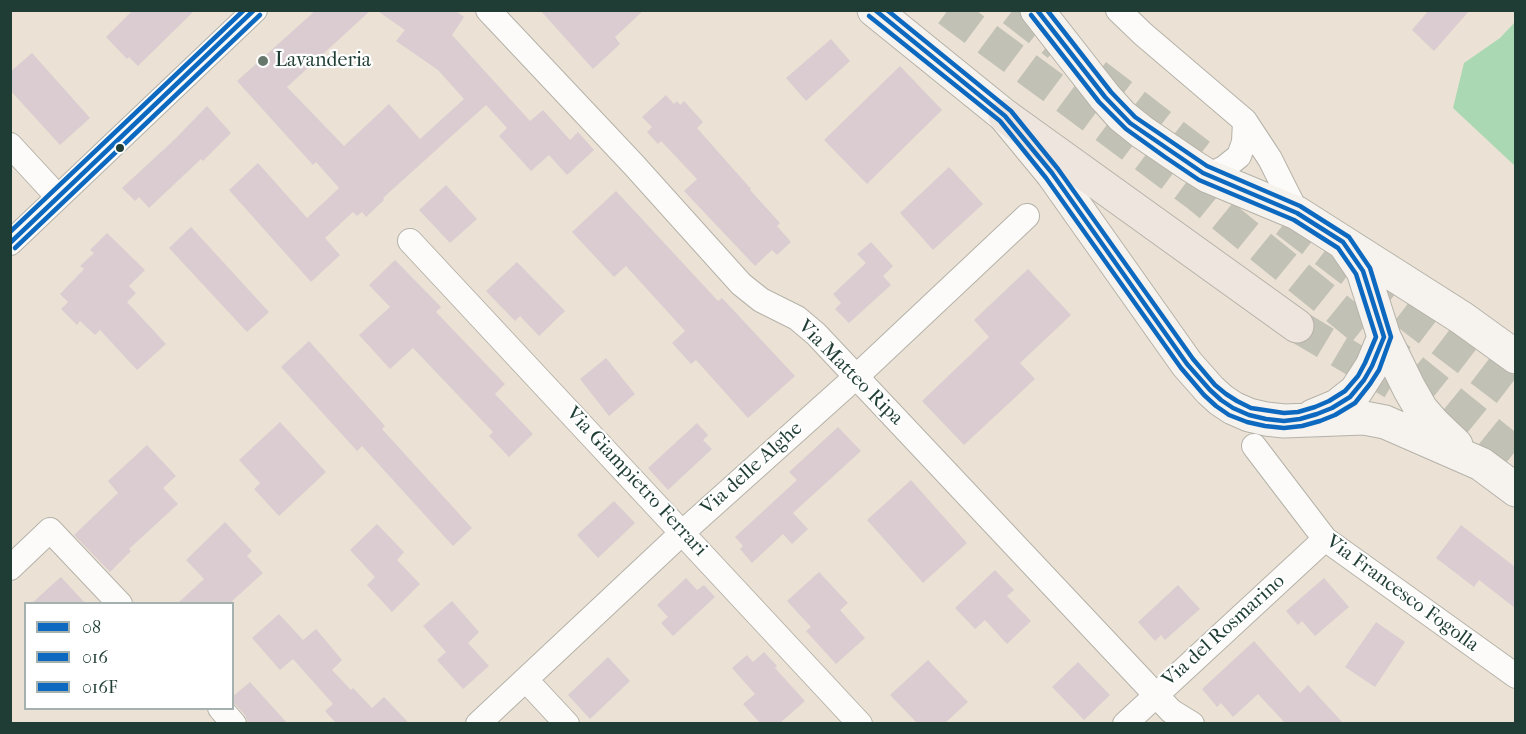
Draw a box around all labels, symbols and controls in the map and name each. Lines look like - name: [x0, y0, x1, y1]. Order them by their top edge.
- place label: Lavanderia: [275, 49, 371, 73]
- marker: Lavanderia: [256, 54, 270, 68]
- unlabelled marker: [114, 142, 126, 154]
- street label: Via Matteo Ripa: [792, 315, 908, 431]
- street label: Via Giampietro Ferrari: [560, 402, 712, 562]
- street label: Via delle Alghe: [696, 417, 808, 521]
- street label: Via Francesco Fogolla: [1321, 530, 1483, 658]
- street label: Via del Rosmarino: [1158, 570, 1290, 692]
- legend: [24, 602, 234, 710]
- text: 08: [82, 617, 101, 638]
- text: 016: [82, 647, 108, 668]
- text: 016F: [82, 677, 118, 698]

